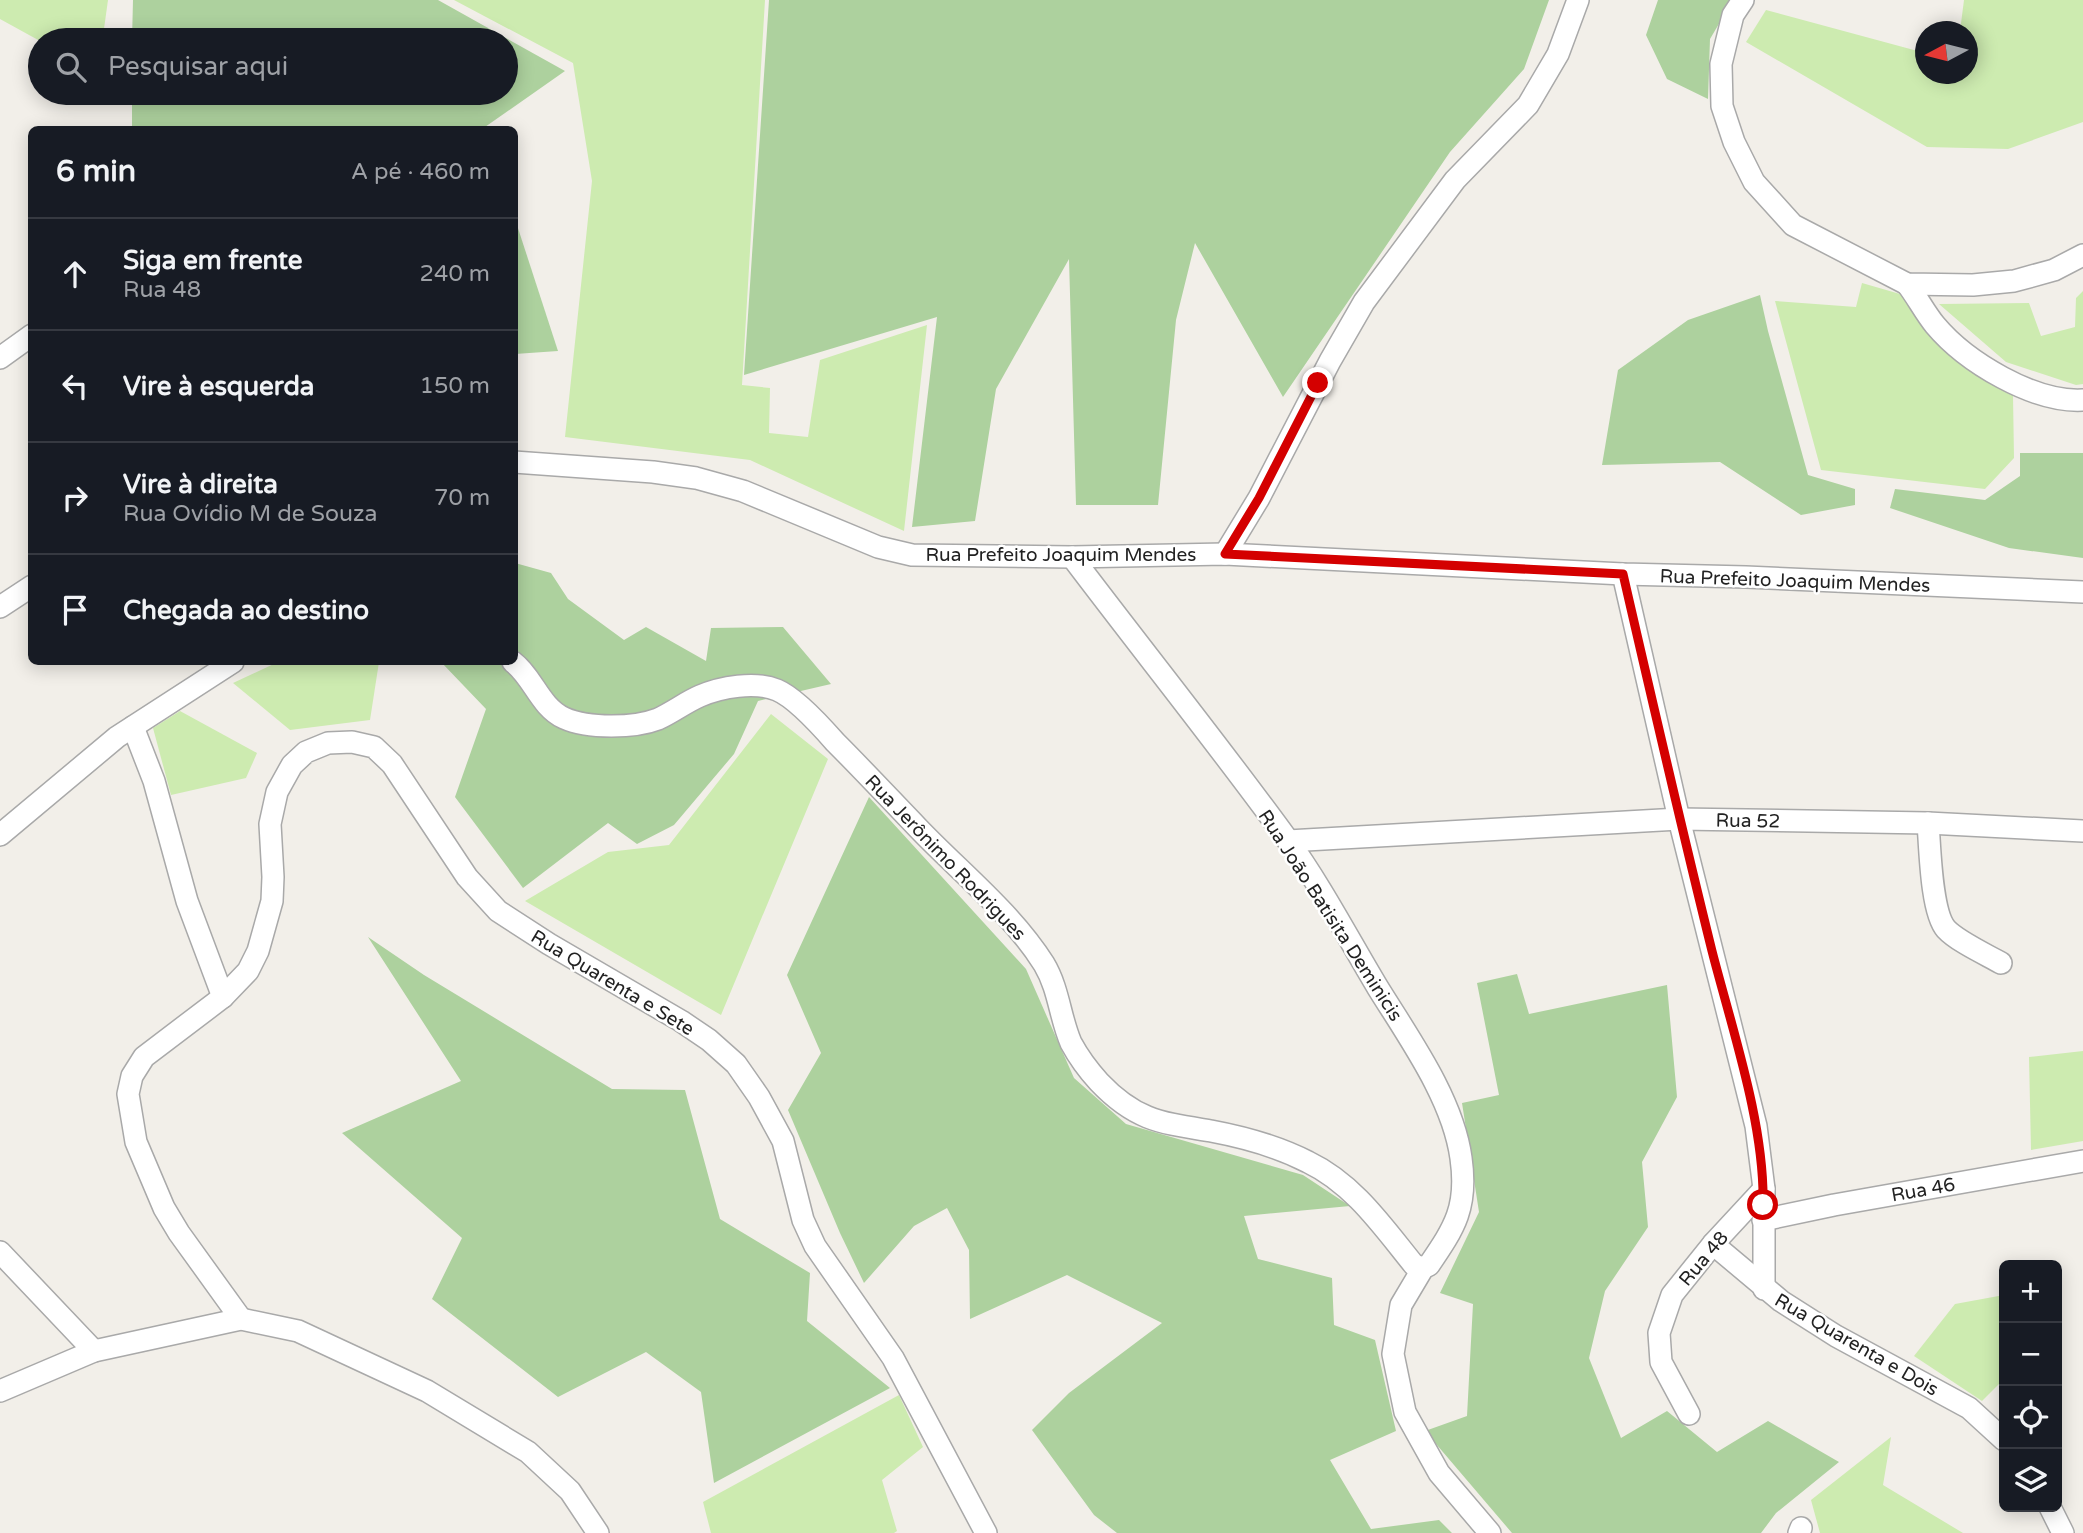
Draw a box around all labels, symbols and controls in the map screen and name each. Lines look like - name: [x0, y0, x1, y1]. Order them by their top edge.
- north arrow: [1915, 21, 1978, 84]
- search box: [28, 28, 518, 105]
- icon: search: [52, 48, 90, 86]
- text: Pesquisar aqui: [108, 51, 288, 82]
- text: 6 min: [56, 153, 136, 190]
- text: A pé · 460 m: [351, 158, 490, 186]
- text: Siga em frente: [123, 245, 303, 276]
- icon: ahead: [56, 255, 94, 293]
- text: 240 m: [420, 260, 490, 288]
- text: Rua 48: [123, 276, 201, 304]
- icon: left: [56, 367, 94, 405]
- route end: [1302, 367, 1333, 398]
- text: Vire à esquerda: [123, 371, 314, 402]
- text: 150 m: [420, 372, 490, 400]
- text: Vire à direita: [123, 469, 278, 500]
- icon: right: [56, 479, 94, 517]
- text: 70 m: [434, 484, 490, 512]
- text: Rua Ovídio M de Souza: [123, 500, 377, 528]
- street label: Rua Prefeito Joaquim Mendes: [926, 544, 1196, 566]
- street label: Rua Prefeito Joaquim Mendes: [1659, 565, 1931, 597]
- icon: arrive: [56, 591, 94, 629]
- text: Chegada ao destino: [123, 595, 369, 626]
- street label: Rua Jerônimo Rodrigues: [860, 770, 1030, 945]
- street label: Rua João Batisita Deminicis: [1253, 806, 1407, 1025]
- street label: Rua 52: [1715, 809, 1780, 833]
- street label: Rua Quarenta e Sete: [527, 925, 698, 1040]
- street label: Rua 46: [1889, 1174, 1957, 1206]
- route start: [1747, 1189, 1778, 1220]
- street label: Rua 48: [1675, 1227, 1733, 1290]
- map controls: [1999, 1260, 2062, 1512]
- button: +: [1999, 1260, 2062, 1323]
- street label: Rua Quarenta e Dois: [1771, 1289, 1942, 1401]
- button: −: [1999, 1323, 2062, 1386]
- button: locate: [1999, 1386, 2062, 1449]
- button: layers: [1999, 1449, 2062, 1512]

